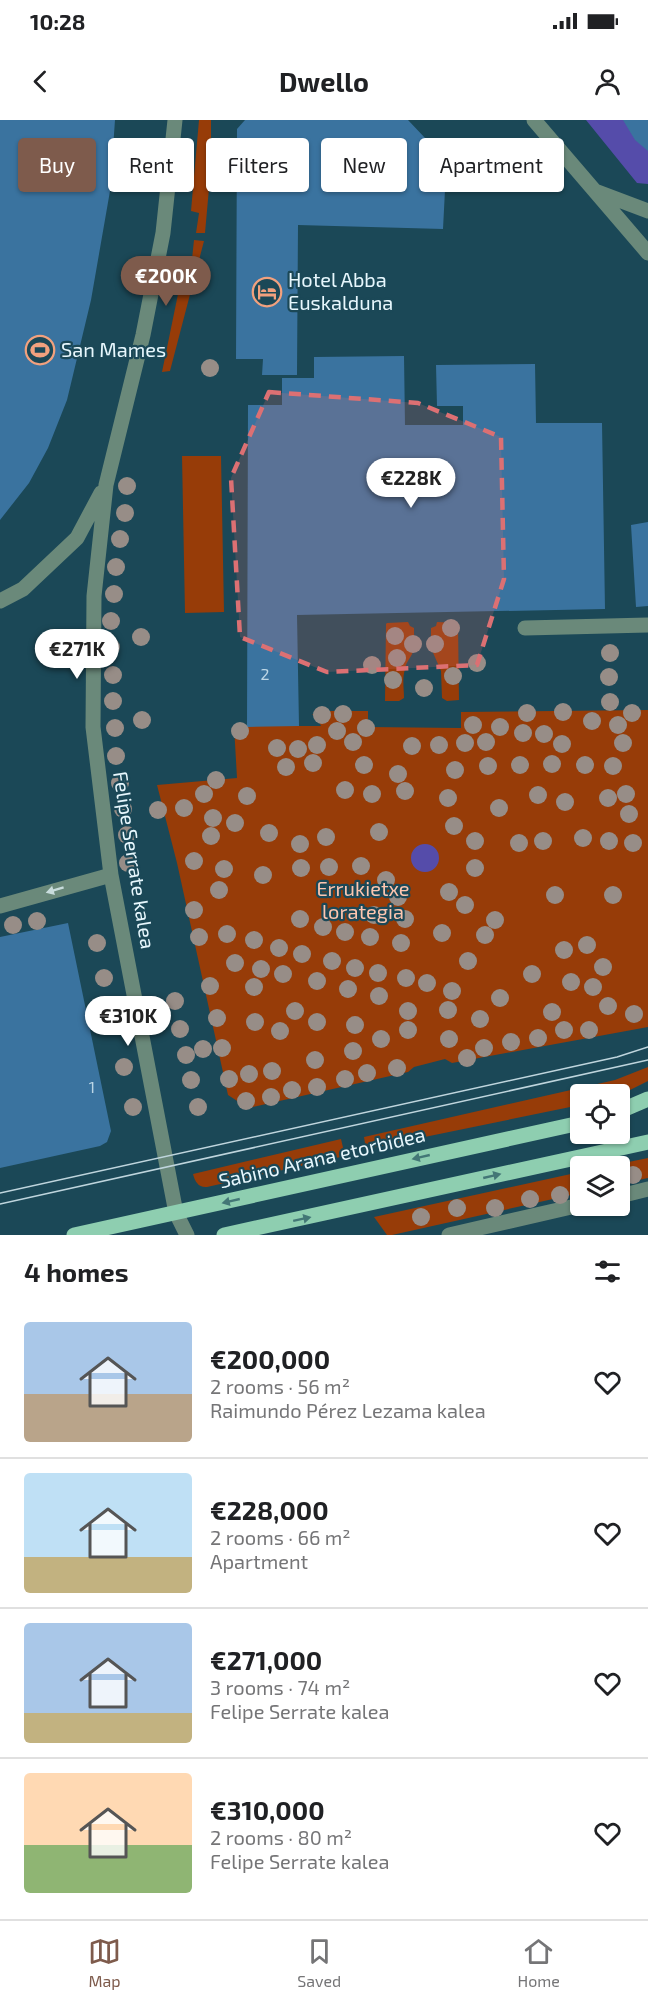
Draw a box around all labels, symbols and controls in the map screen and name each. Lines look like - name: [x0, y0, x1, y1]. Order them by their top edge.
- text: 10:28: [30, 8, 86, 34]
- icon: back: [24, 65, 57, 98]
- text: Dwello: [279, 65, 369, 97]
- icon: person: [591, 65, 624, 98]
- chip: Buy: [18, 138, 96, 192]
- chip: Rent: [108, 138, 194, 192]
- chip: Filters: [206, 138, 309, 192]
- chip: New: [321, 138, 407, 192]
- chip: Apartment: [419, 138, 564, 192]
- pin: €200K: [124, 256, 208, 307]
- text: €200K: [135, 263, 197, 287]
- place label: Hotel Abba Euskalduna: [288, 267, 393, 314]
- hotel icon: Hotel Abba Euskalduna: [251, 276, 283, 308]
- sports icon: San Mames: [24, 334, 56, 366]
- place label: San Mames: [61, 337, 166, 361]
- pin: €228K: [369, 458, 453, 509]
- text: €228K: [380, 465, 442, 489]
- pin: €271K: [35, 629, 119, 680]
- text: €271K: [49, 636, 105, 660]
- house number: 2: [261, 664, 270, 683]
- street label: Felipe Serrate kalea: [109, 769, 161, 950]
- park label: Errukietxe lorategia: [316, 876, 410, 923]
- one-way arrow: [46, 886, 64, 895]
- pin: €310K: [86, 996, 170, 1047]
- text: €310K: [99, 1003, 157, 1027]
- house number: 1: [89, 1077, 95, 1096]
- map controls: [570, 1084, 630, 1216]
- button: locate: [570, 1084, 630, 1144]
- street label: Sabino Arana etorbidea: [216, 1122, 427, 1192]
- one-way arrow: [412, 1153, 430, 1163]
- button: layers: [570, 1156, 630, 1216]
- one-way arrow: [483, 1171, 501, 1181]
- one-way arrow: [221, 1197, 240, 1206]
- one-way arrow: [293, 1214, 312, 1223]
- icon: filters: [591, 1255, 624, 1288]
- text: 4 homes: [24, 1256, 129, 1287]
- text: €200,000: [210, 1343, 330, 1374]
- icon: home: [72, 1346, 144, 1418]
- icon: heart: [591, 1366, 624, 1399]
- text: 2 rooms · 56 m²: [210, 1374, 350, 1398]
- text: Raimundo Pérez Lezama kalea: [210, 1398, 486, 1422]
- text: €228,000: [210, 1494, 329, 1525]
- icon: home: [72, 1497, 144, 1569]
- icon: heart: [591, 1517, 624, 1550]
- text: 2 rooms · 66 m²: [210, 1525, 351, 1549]
- text: Apartment: [210, 1549, 308, 1573]
- text: €271,000: [210, 1644, 322, 1675]
- icon: home: [72, 1647, 144, 1719]
- icon: heart: [591, 1667, 624, 1700]
- text: 3 rooms · 74 m²: [210, 1675, 350, 1699]
- text: Felipe Serrate kalea: [210, 1699, 390, 1723]
- text: €310,000: [210, 1794, 325, 1825]
- icon: home: [72, 1797, 144, 1869]
- icon: heart: [591, 1817, 624, 1850]
- text: 2 rooms · 80 m²: [210, 1825, 352, 1849]
- text: Felipe Serrate kalea: [210, 1849, 390, 1873]
- tab: Map: [88, 1935, 121, 1990]
- tab: Saved: [297, 1935, 341, 1990]
- tab: Home: [517, 1935, 560, 1990]

